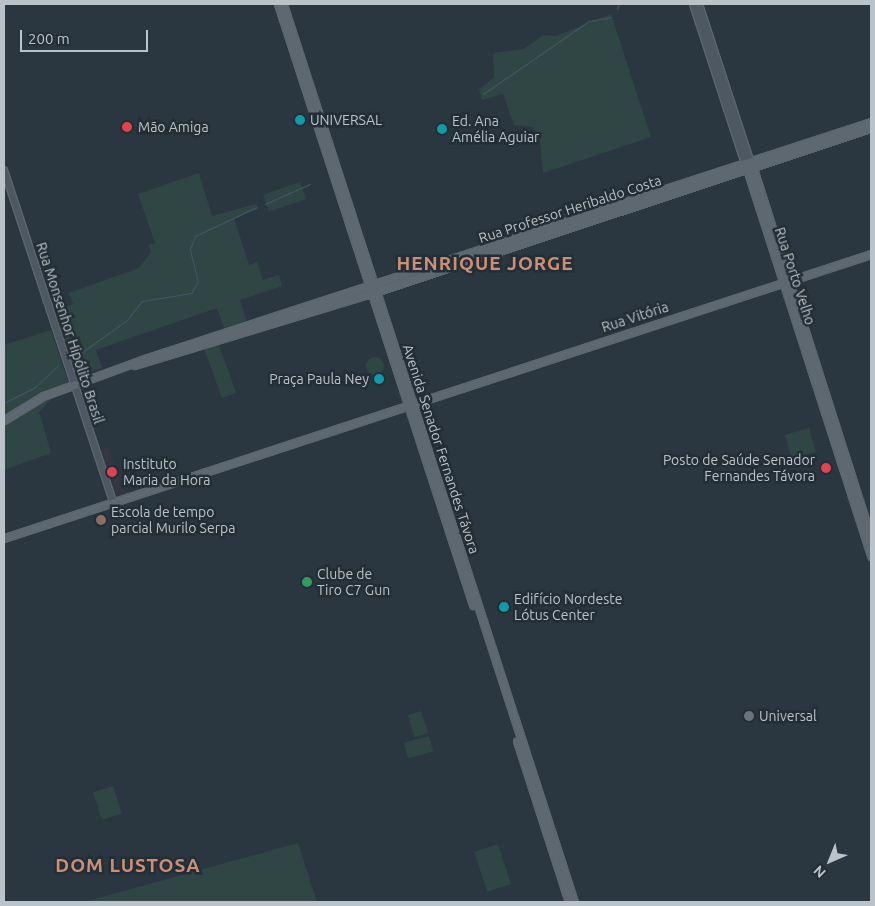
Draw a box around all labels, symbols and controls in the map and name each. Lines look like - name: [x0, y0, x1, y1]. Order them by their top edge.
- scale bar: [22, 20, 150, 52]
- text: 200 m: [28, 30, 70, 47]
- place label: UNIVERSAL: [310, 112, 382, 128]
- place label: Ed. Ana Amélia Aguiar: [452, 113, 539, 146]
- marker: UNIVERSAL: [294, 114, 306, 126]
- place label: Mão Amiga: [138, 119, 209, 135]
- marker: Mão Amiga: [120, 120, 134, 134]
- marker: Ed. Ana Amélia Aguiar: [436, 123, 448, 135]
- street label: Rua Professor Heribaldo Costa: [476, 171, 664, 247]
- street label: Rua Porto Velho: [771, 225, 819, 327]
- street label: Rua Monsenhor Hipólito Brasil: [33, 240, 107, 426]
- district label: HENRIQUE JORGE: [395, 253, 575, 275]
- street label: Rua Vitória: [599, 298, 671, 336]
- street label: Avenida Senador Fernandes Távora: [399, 342, 483, 556]
- place label: Praça Paula Ney: [269, 371, 369, 387]
- marker: Praça Paula Ney: [373, 373, 385, 385]
- place label: Posto de Saúde Senador Fernandes Távora: [663, 452, 815, 484]
- place label: Instituto Maria da Hora: [123, 456, 210, 488]
- marker: Posto de Saúde Senador Fernandes Távora: [819, 461, 833, 475]
- marker: Instituto Maria da Hora: [105, 465, 119, 479]
- place label: Escola de tempo parcial Murilo Serpa: [111, 504, 235, 536]
- marker: Escola de tempo parcial Murilo Serpa: [95, 514, 107, 526]
- place label: Clube de Tiro C7 Gun: [317, 566, 390, 598]
- marker: Clube de Tiro C7 Gun: [301, 576, 313, 588]
- place label: Edifício Nordeste Lótus Center: [514, 591, 623, 624]
- marker: Edifício Nordeste Lótus Center: [498, 601, 510, 613]
- place label: Universal: [759, 708, 817, 724]
- marker: Universal: [743, 710, 755, 722]
- north arrow: [805, 836, 855, 886]
- district label: DOM LUSTOSA: [54, 855, 202, 877]
- text: N: [810, 862, 829, 881]

